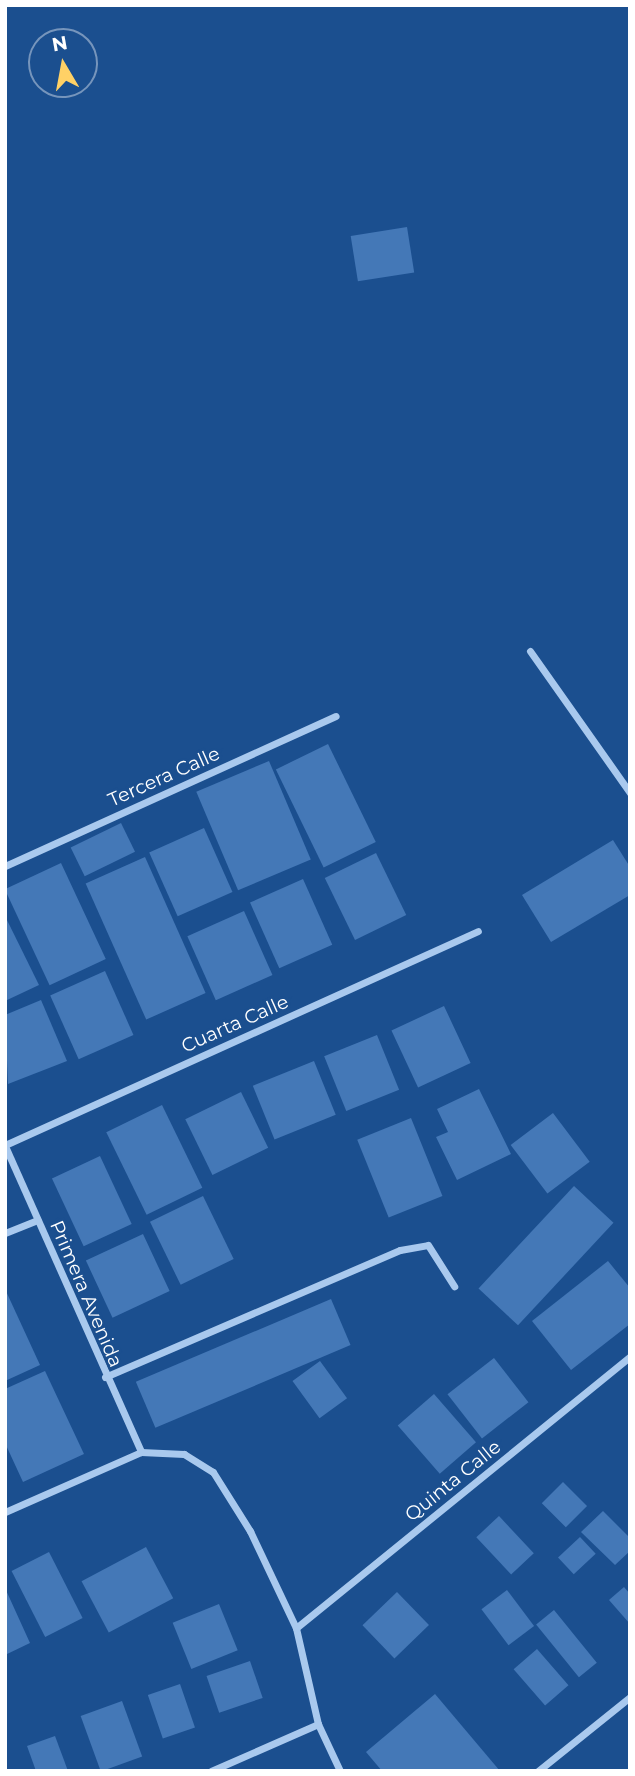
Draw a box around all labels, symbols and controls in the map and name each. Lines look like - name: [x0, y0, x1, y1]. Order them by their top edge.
- north arrow: [28, 28, 98, 98]
- text: N: [50, 31, 69, 56]
- street label: Tercera Calle: [105, 742, 223, 812]
- street label: Cuarta Calle: [178, 990, 292, 1058]
- street label: Primera Avenida: [45, 1217, 127, 1371]
- street label: Quinta Calle: [401, 1436, 505, 1526]

